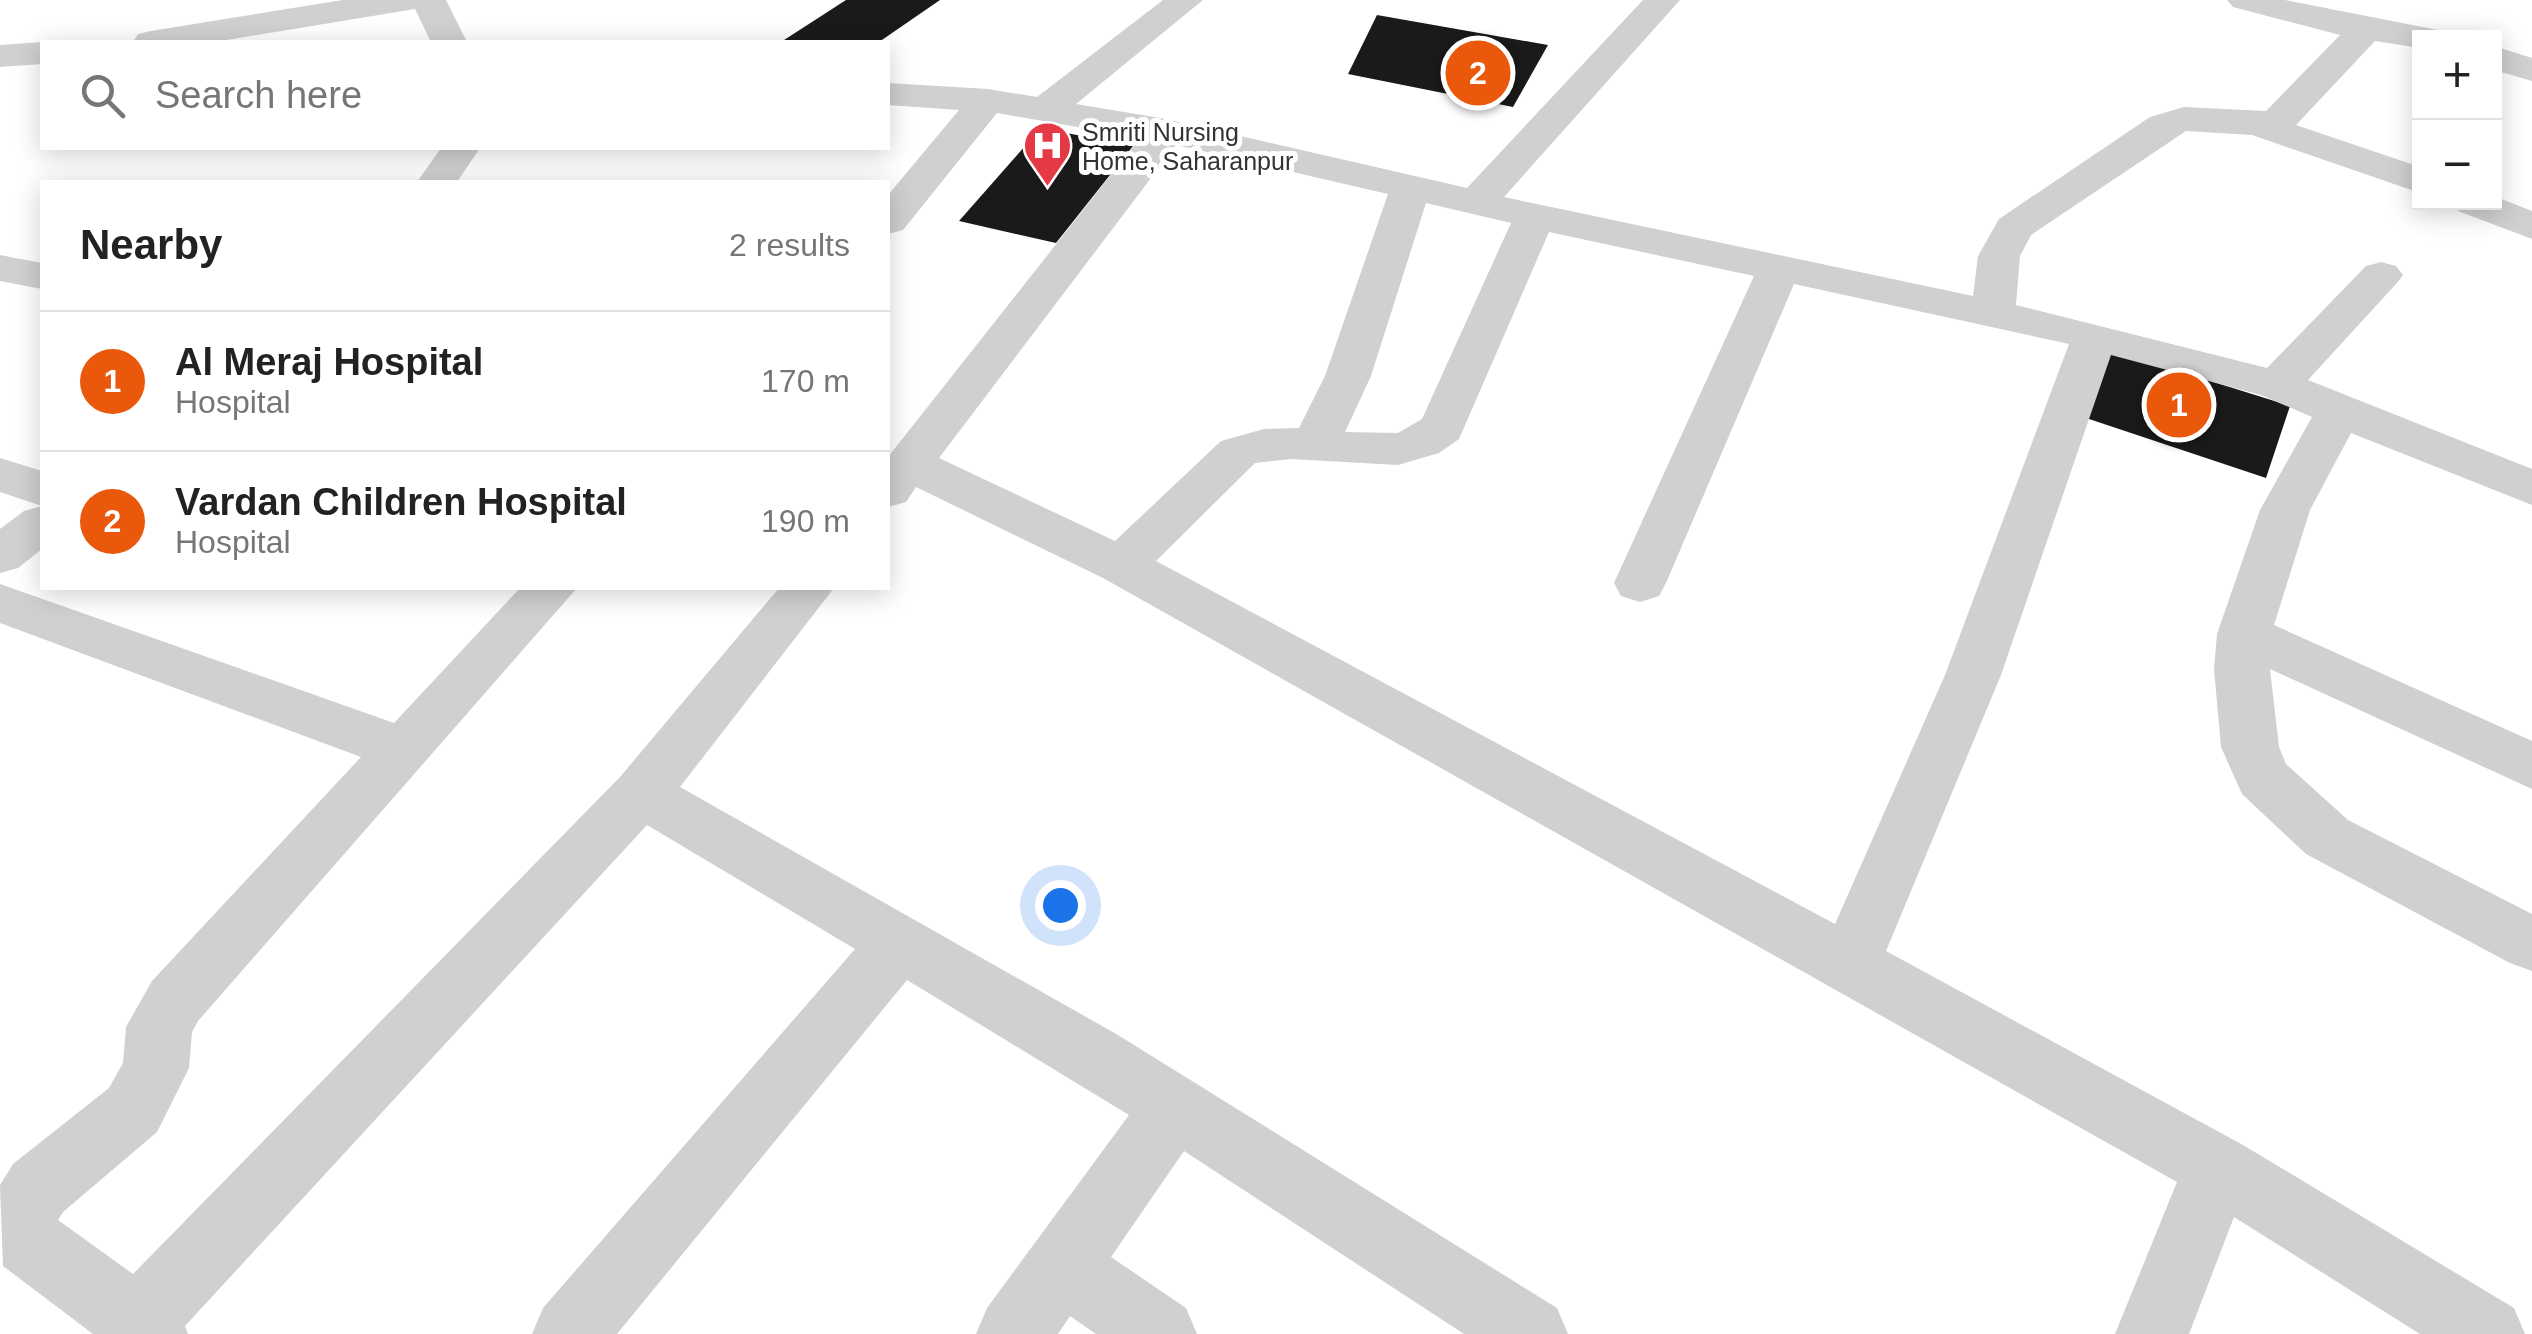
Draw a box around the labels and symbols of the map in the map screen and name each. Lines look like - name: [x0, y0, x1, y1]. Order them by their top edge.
- pin: 2: [1446, 36, 1510, 110]
- place label: Smriti Nursing Home, Saharanpur: [1082, 118, 1293, 175]
- hospital icon: Smriti Nursing Home, Saharanpur: [1021, 120, 1073, 188]
- pin: 1: [2146, 368, 2212, 442]
- your location: [1035, 880, 1086, 931]

